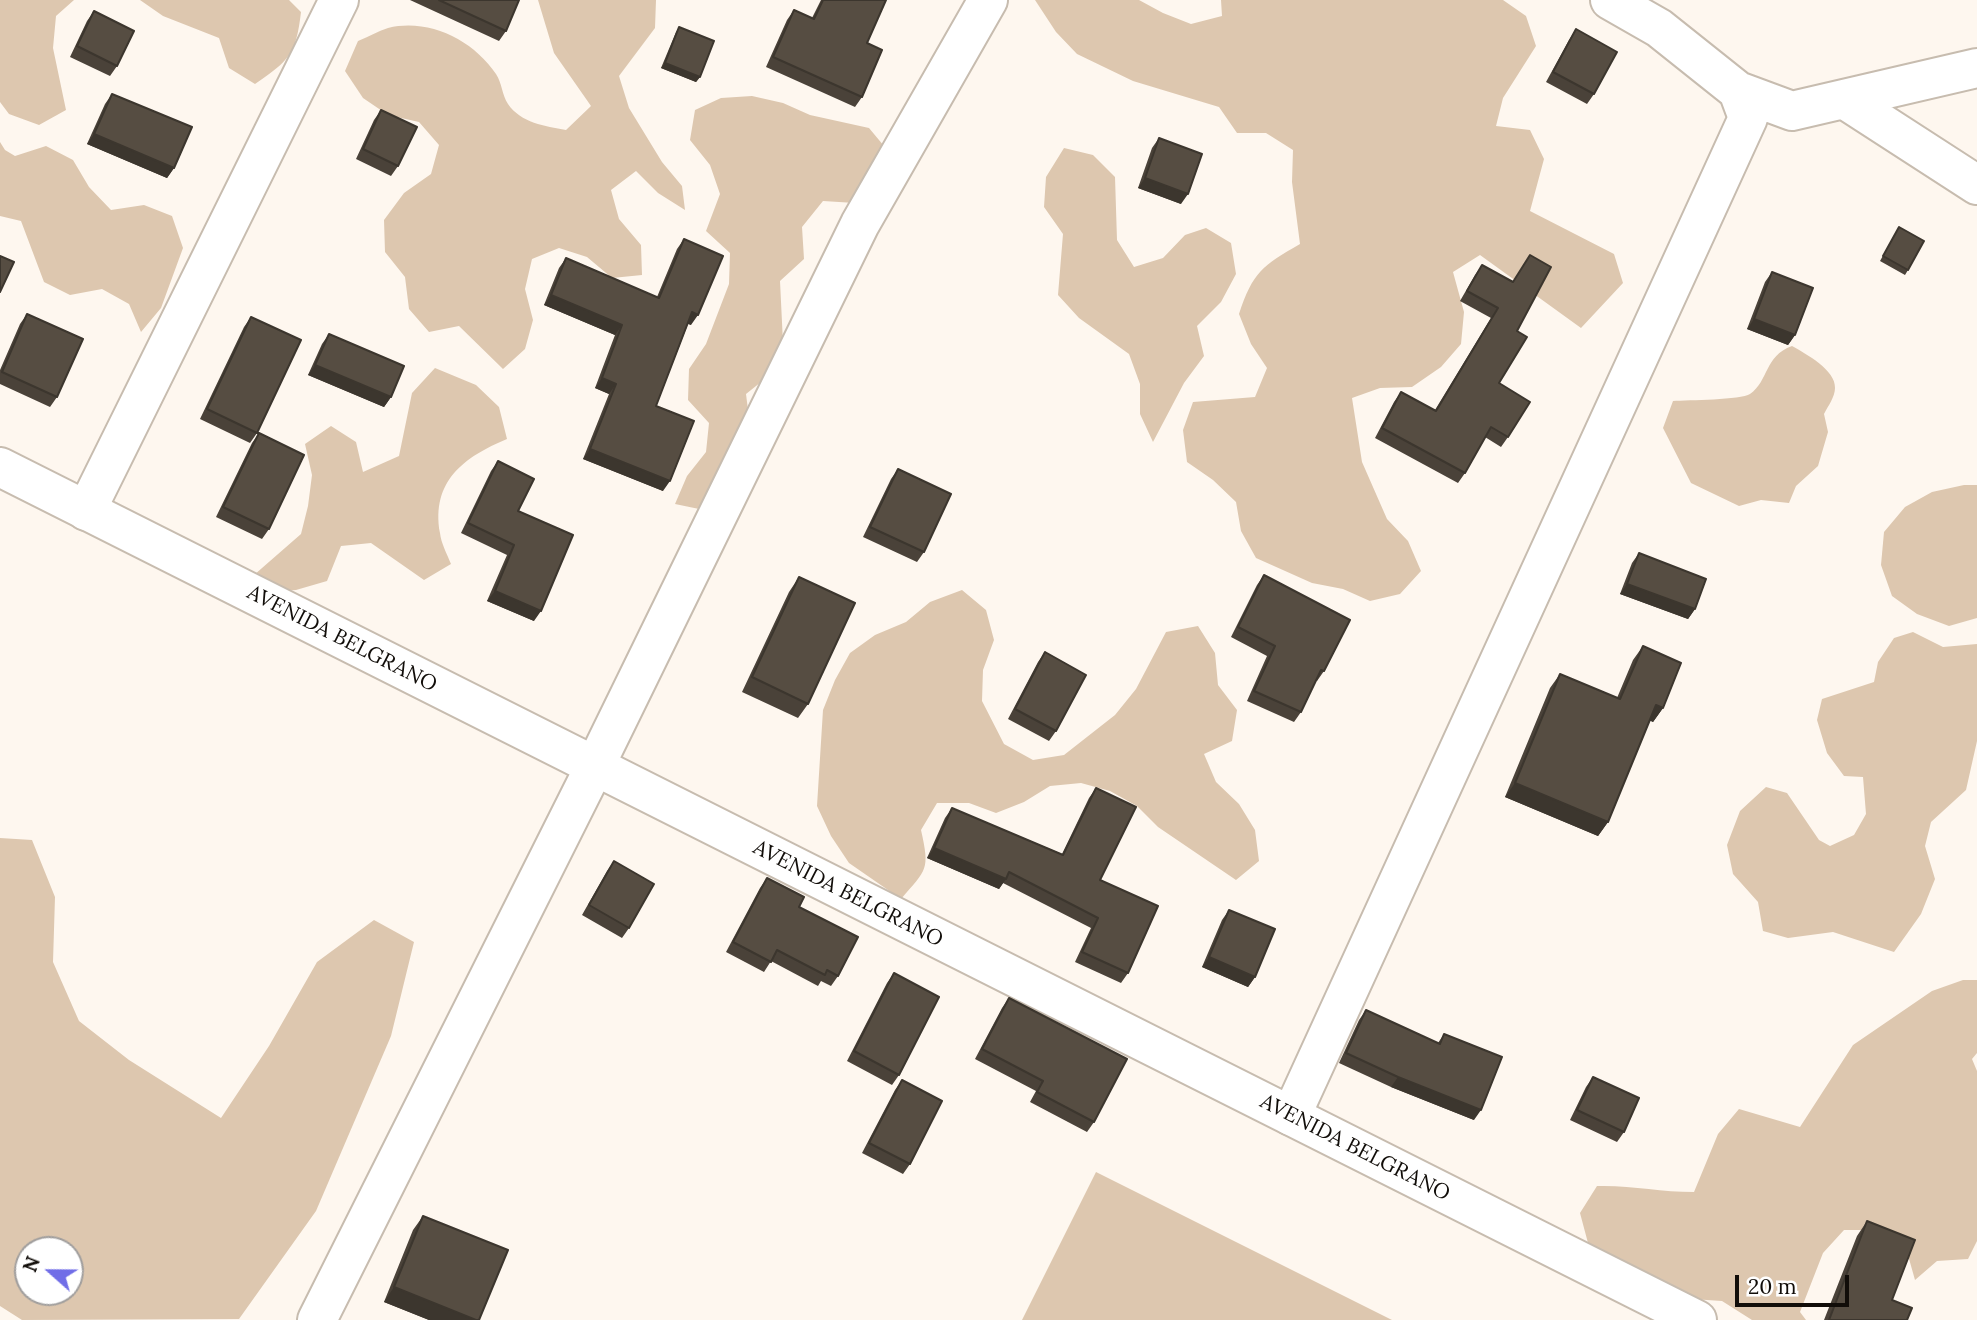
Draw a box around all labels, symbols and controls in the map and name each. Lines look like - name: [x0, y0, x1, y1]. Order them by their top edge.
- street label: AVENIDA BELGRANO: [243, 580, 441, 698]
- street label: AVENIDA BELGRANO: [749, 835, 947, 953]
- street label: AVENIDA BELGRANO: [1256, 1089, 1454, 1207]
- north arrow: [14, 1236, 84, 1306]
- text: N: [17, 1253, 45, 1275]
- scale bar: [1739, 1260, 1853, 1304]
- text: 20 m: [1748, 1273, 1797, 1300]

